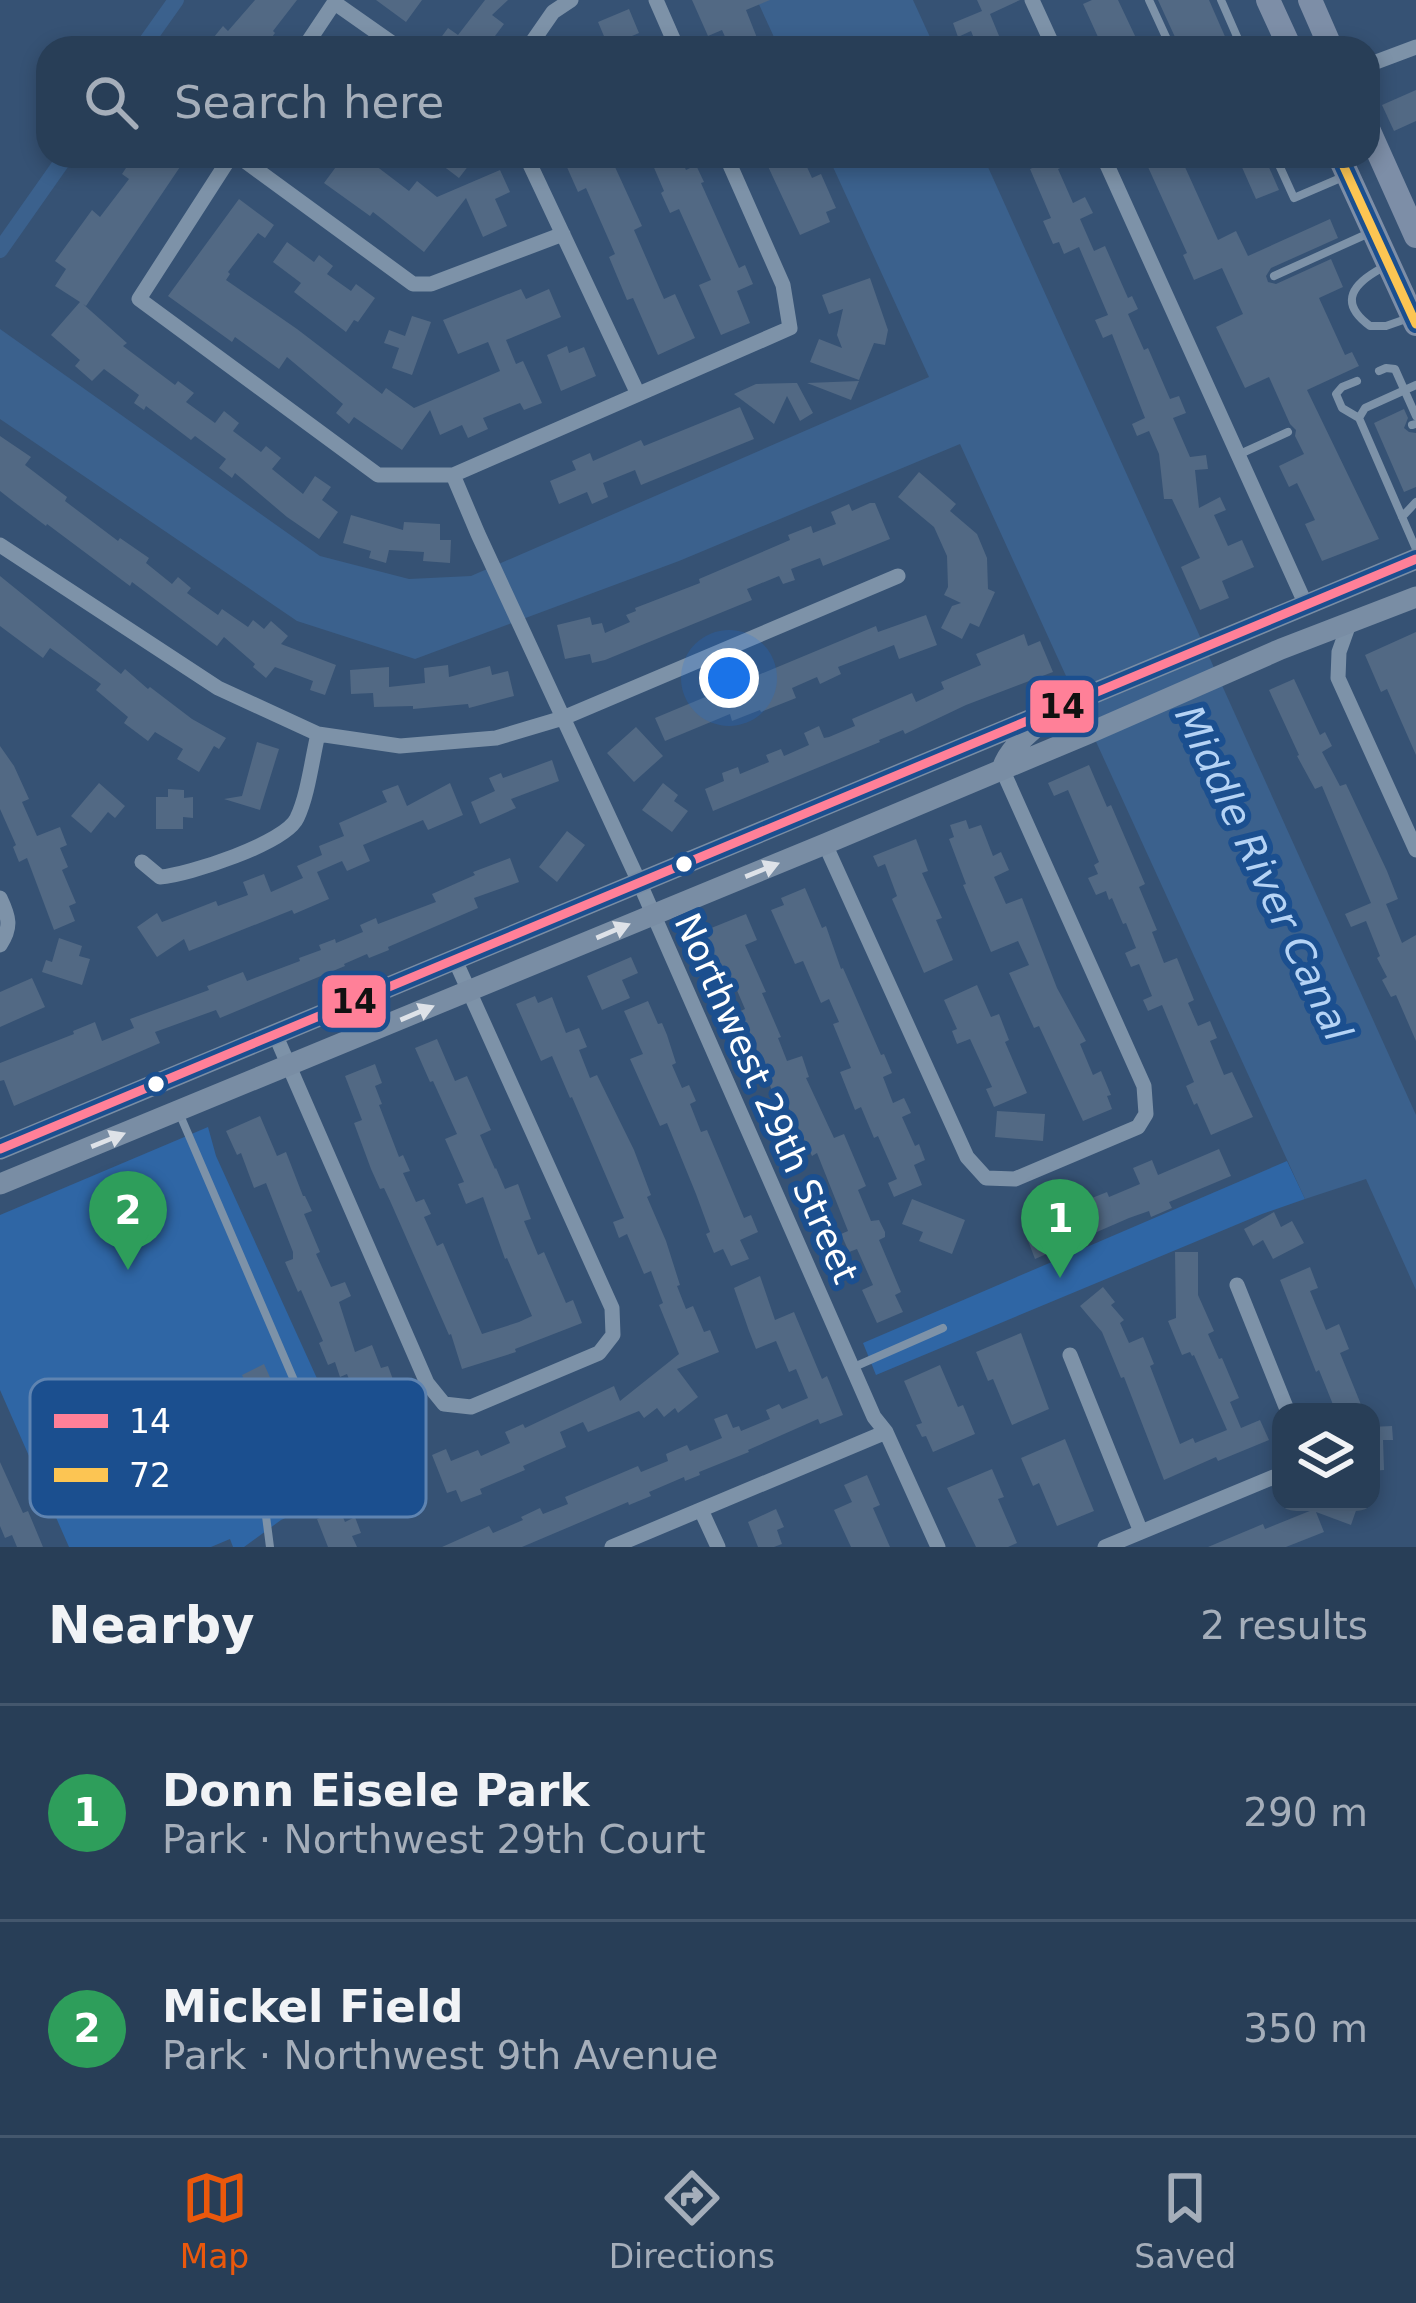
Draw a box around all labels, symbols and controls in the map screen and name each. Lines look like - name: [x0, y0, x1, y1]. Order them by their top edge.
- search box: [36, 36, 1380, 168]
- icon: search: [78, 69, 144, 135]
- text: Search here: [174, 76, 444, 129]
- your location: [699, 648, 759, 708]
- line badge: 14: [1028, 678, 1096, 735]
- text: 14: [1039, 687, 1085, 726]
- water label: Middle River Canal: [1166, 698, 1361, 1048]
- unlabelled marker: [673, 853, 695, 875]
- one-way arrow: [744, 860, 780, 879]
- street label: Northwest 29th Street: [666, 907, 867, 1289]
- one-way arrow: [596, 921, 632, 940]
- line badge: 14: [320, 973, 388, 1030]
- text: 14: [331, 982, 377, 1021]
- one-way arrow: [399, 1003, 435, 1022]
- unlabelled marker: [145, 1073, 167, 1095]
- one-way arrow: [91, 1130, 127, 1149]
- pin: 2: [89, 1171, 167, 1270]
- pin: 1: [1021, 1179, 1099, 1278]
- legend: [30, 1379, 426, 1517]
- text: 14: [129, 1402, 171, 1441]
- map controls: [1272, 1403, 1380, 1511]
- button: layers: [1272, 1403, 1380, 1511]
- text: 72: [129, 1456, 171, 1495]
- text: Nearby: [48, 1596, 255, 1655]
- text: 2 results: [1200, 1603, 1368, 1648]
- text: Donn Eisele Park: [162, 1764, 589, 1817]
- text: 1: [73, 1790, 101, 1835]
- text: 290 m: [1243, 1790, 1368, 1835]
- text: Park · Northwest 29th Court: [162, 1817, 706, 1862]
- text: Mickel Field: [162, 1980, 464, 2033]
- text: 2: [73, 2006, 101, 2051]
- text: 350 m: [1243, 2006, 1368, 2051]
- text: Park · Northwest 9th Avenue: [162, 2033, 719, 2078]
- tab: Map: [180, 2165, 249, 2276]
- tab: Directions: [609, 2165, 775, 2276]
- tab: Saved: [1134, 2165, 1236, 2276]

